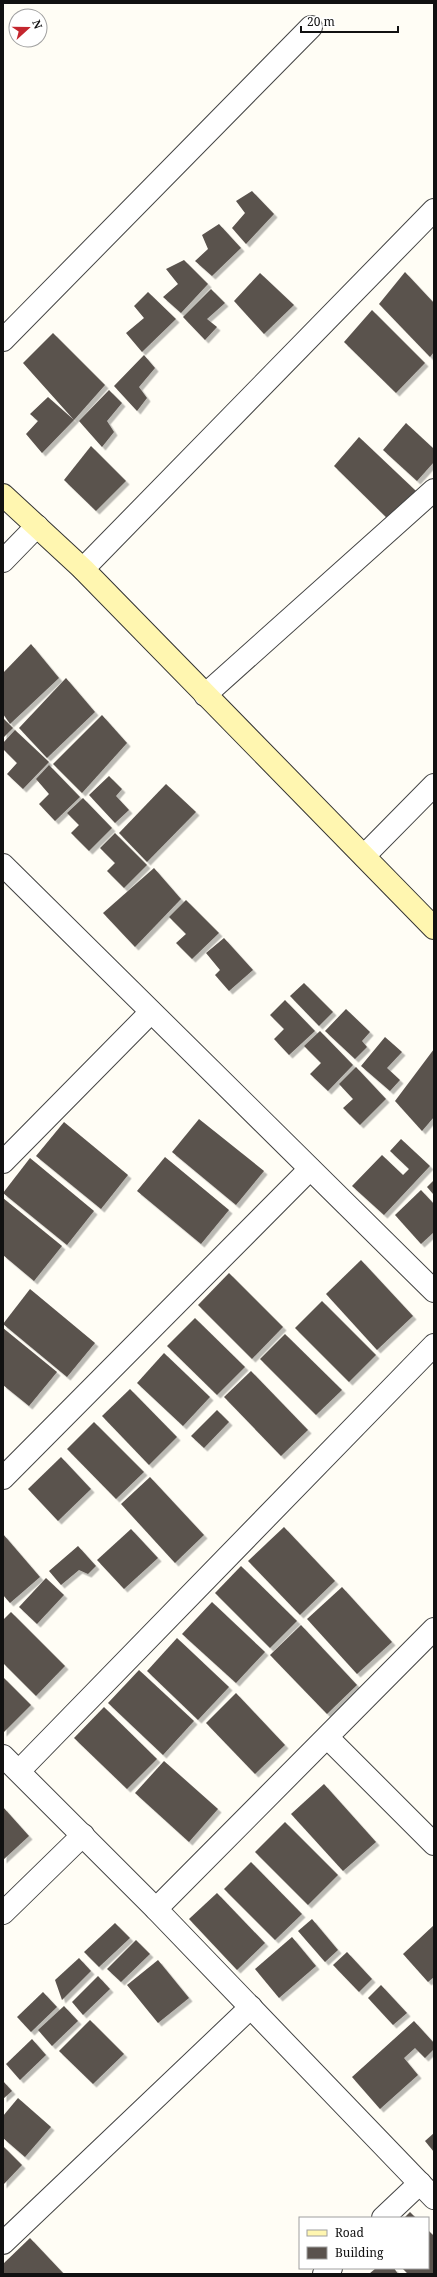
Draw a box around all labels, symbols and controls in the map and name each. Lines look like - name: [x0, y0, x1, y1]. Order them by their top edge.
- north arrow: [8, 8, 48, 48]
- scale bar: [301, 8, 398, 34]
- text: 20 m: [307, 13, 335, 30]
- text: N: [29, 18, 46, 31]
- legend: [299, 2217, 429, 2269]
- text: Road: [335, 2224, 365, 2241]
- text: Building: [335, 2244, 384, 2261]

